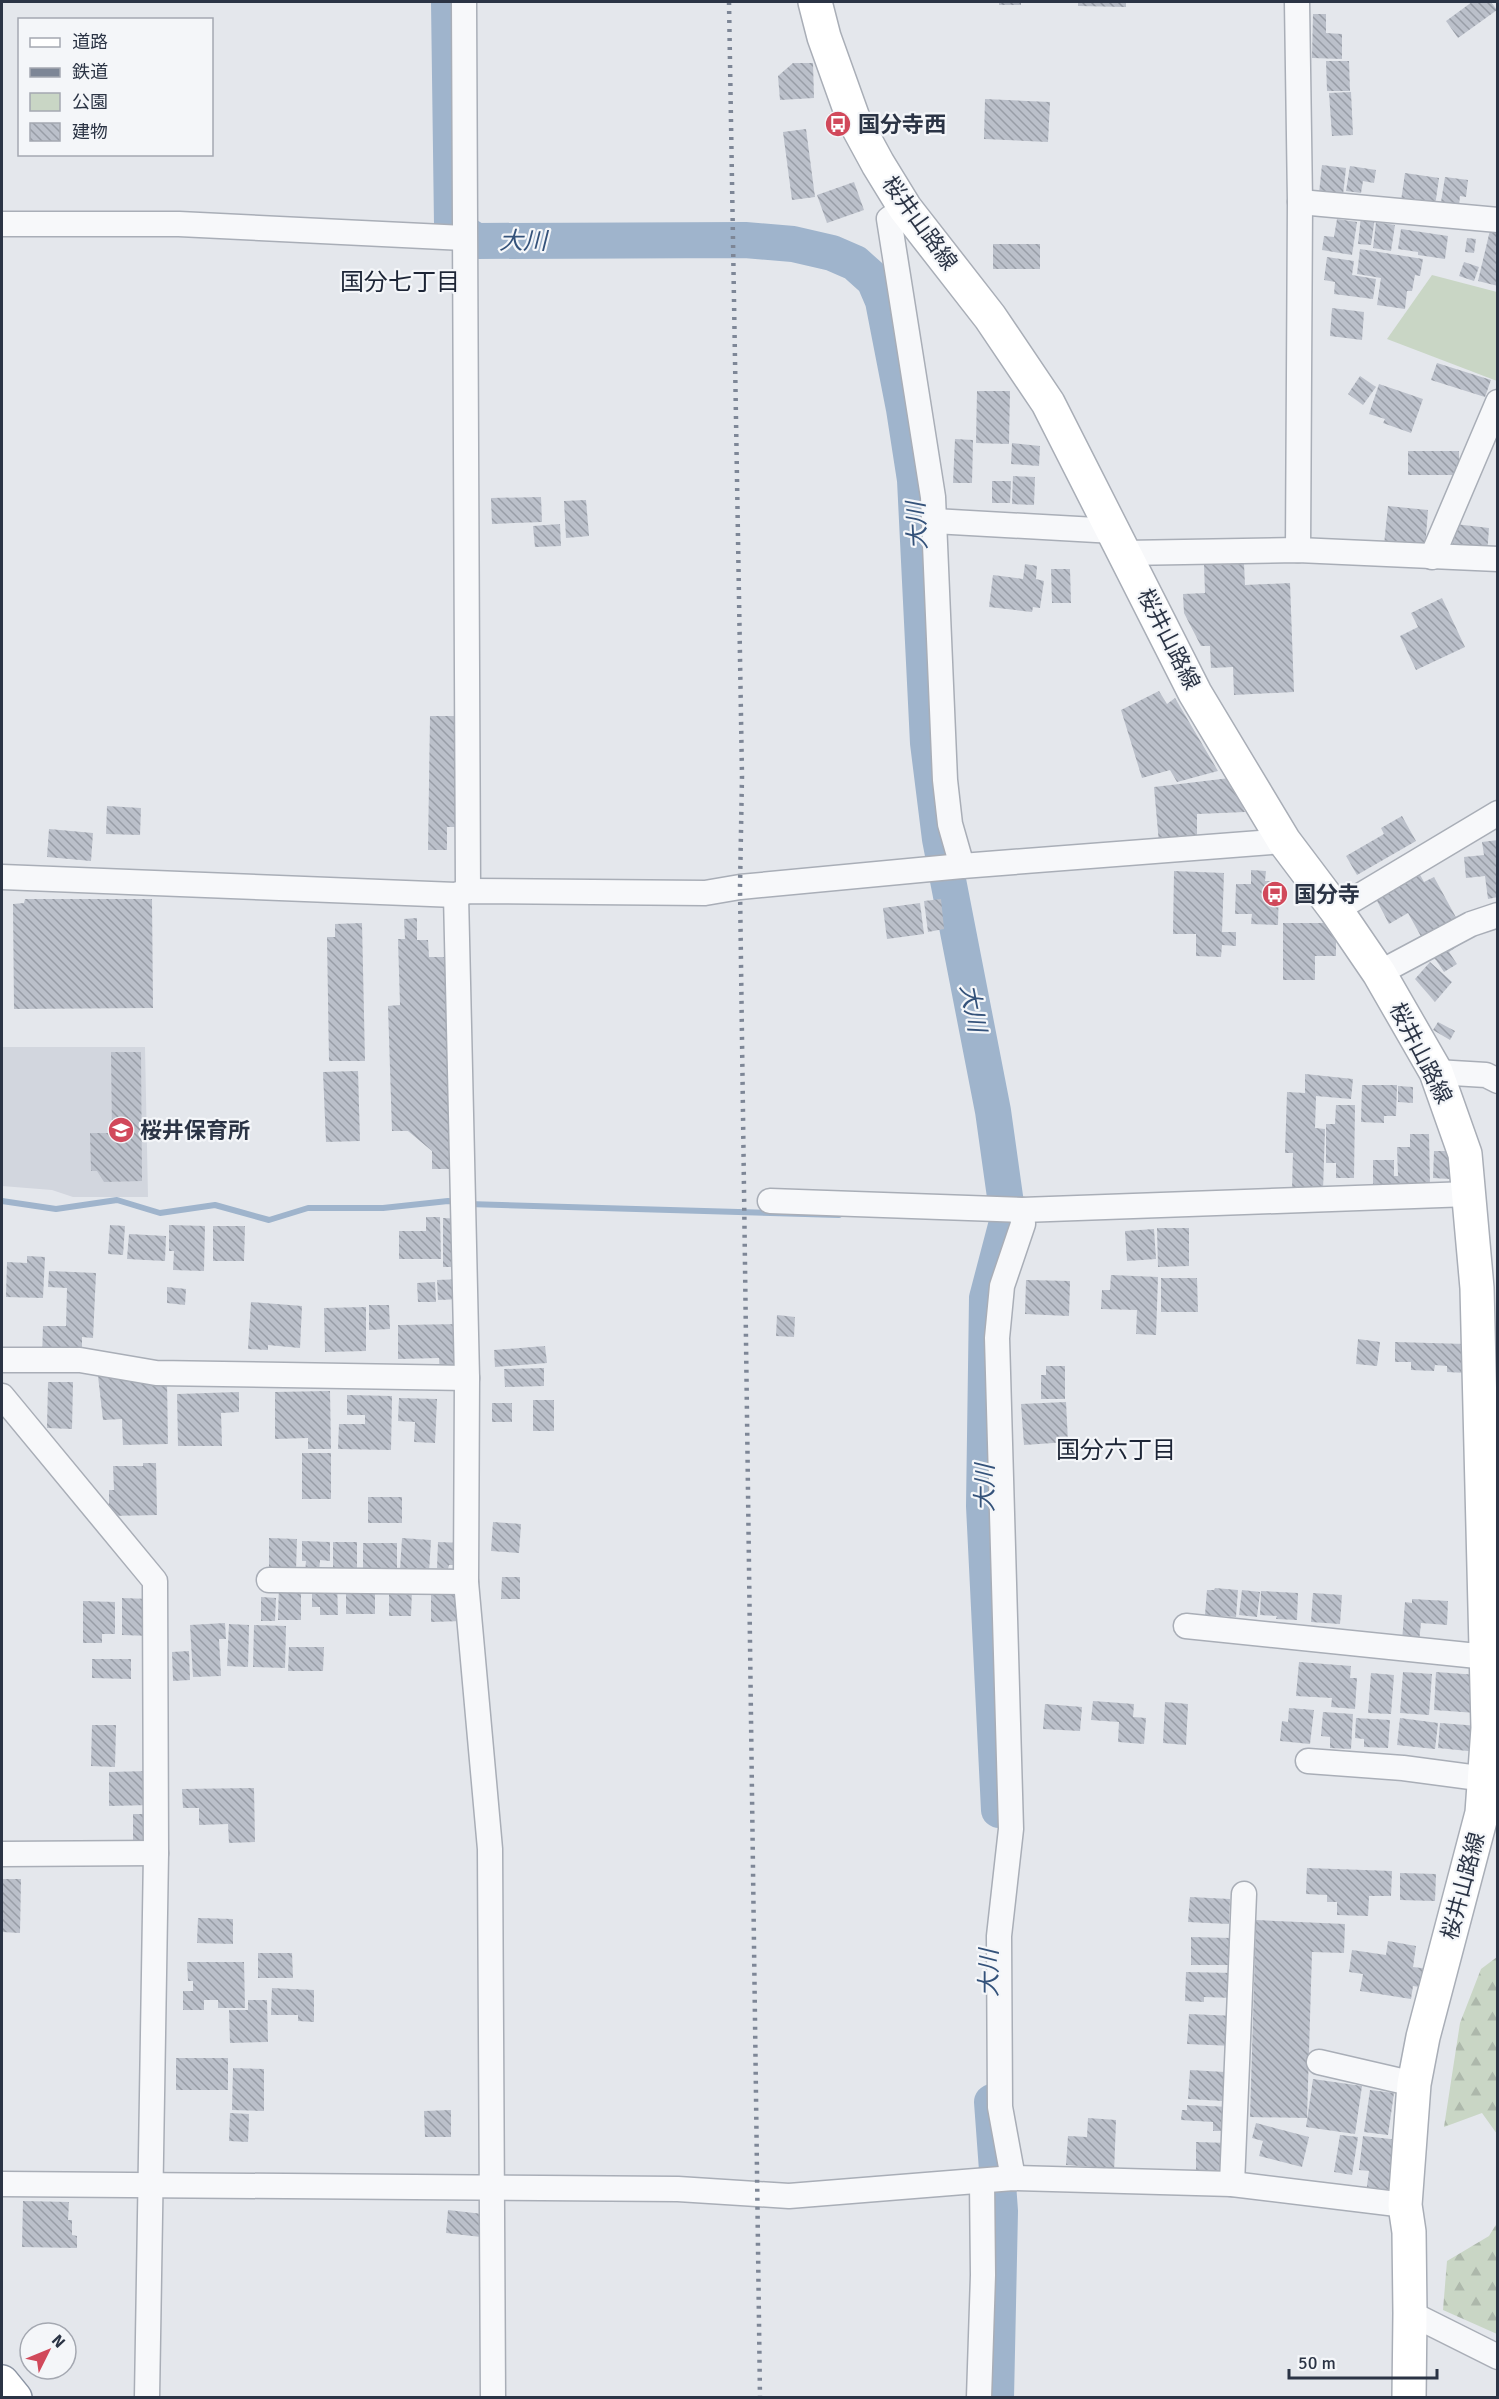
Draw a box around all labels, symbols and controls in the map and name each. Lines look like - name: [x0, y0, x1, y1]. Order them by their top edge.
- legend: [18, 18, 213, 156]
- text: 道路: [72, 31, 108, 53]
- text: 鉄道: [72, 61, 108, 83]
- text: 公園: [72, 91, 108, 113]
- bus stop icon: 国分寺西: [823, 109, 853, 139]
- place label: 国分寺西: [858, 111, 946, 138]
- text: 建物: [72, 121, 108, 143]
- street label: 桜井山路線: [877, 171, 963, 275]
- water label: 大川: [499, 226, 550, 256]
- district label: 国分七丁目: [340, 267, 460, 297]
- water label: 大川: [901, 498, 933, 551]
- street label: 桜井山路線: [1132, 584, 1206, 694]
- bus stop icon: 国分寺: [1260, 879, 1290, 909]
- place label: 国分寺: [1294, 881, 1360, 908]
- water label: 大川: [954, 982, 993, 1037]
- street label: 桜井山路線: [1384, 998, 1458, 1108]
- school or university icon: 桜井保育所: [106, 1115, 136, 1145]
- place label: 桜井保育所: [140, 1117, 250, 1144]
- district label: 国分六丁目: [1056, 1435, 1176, 1465]
- water label: 大川: [970, 1461, 1000, 1512]
- street label: 桜井山路線: [1436, 1829, 1490, 1943]
- water label: 大川: [974, 1946, 1004, 1997]
- north arrow: [18, 2321, 78, 2381]
- text: N: [47, 2331, 69, 2352]
- scale bar: [1289, 2342, 1438, 2380]
- text: 50 m: [1298, 2352, 1336, 2374]

